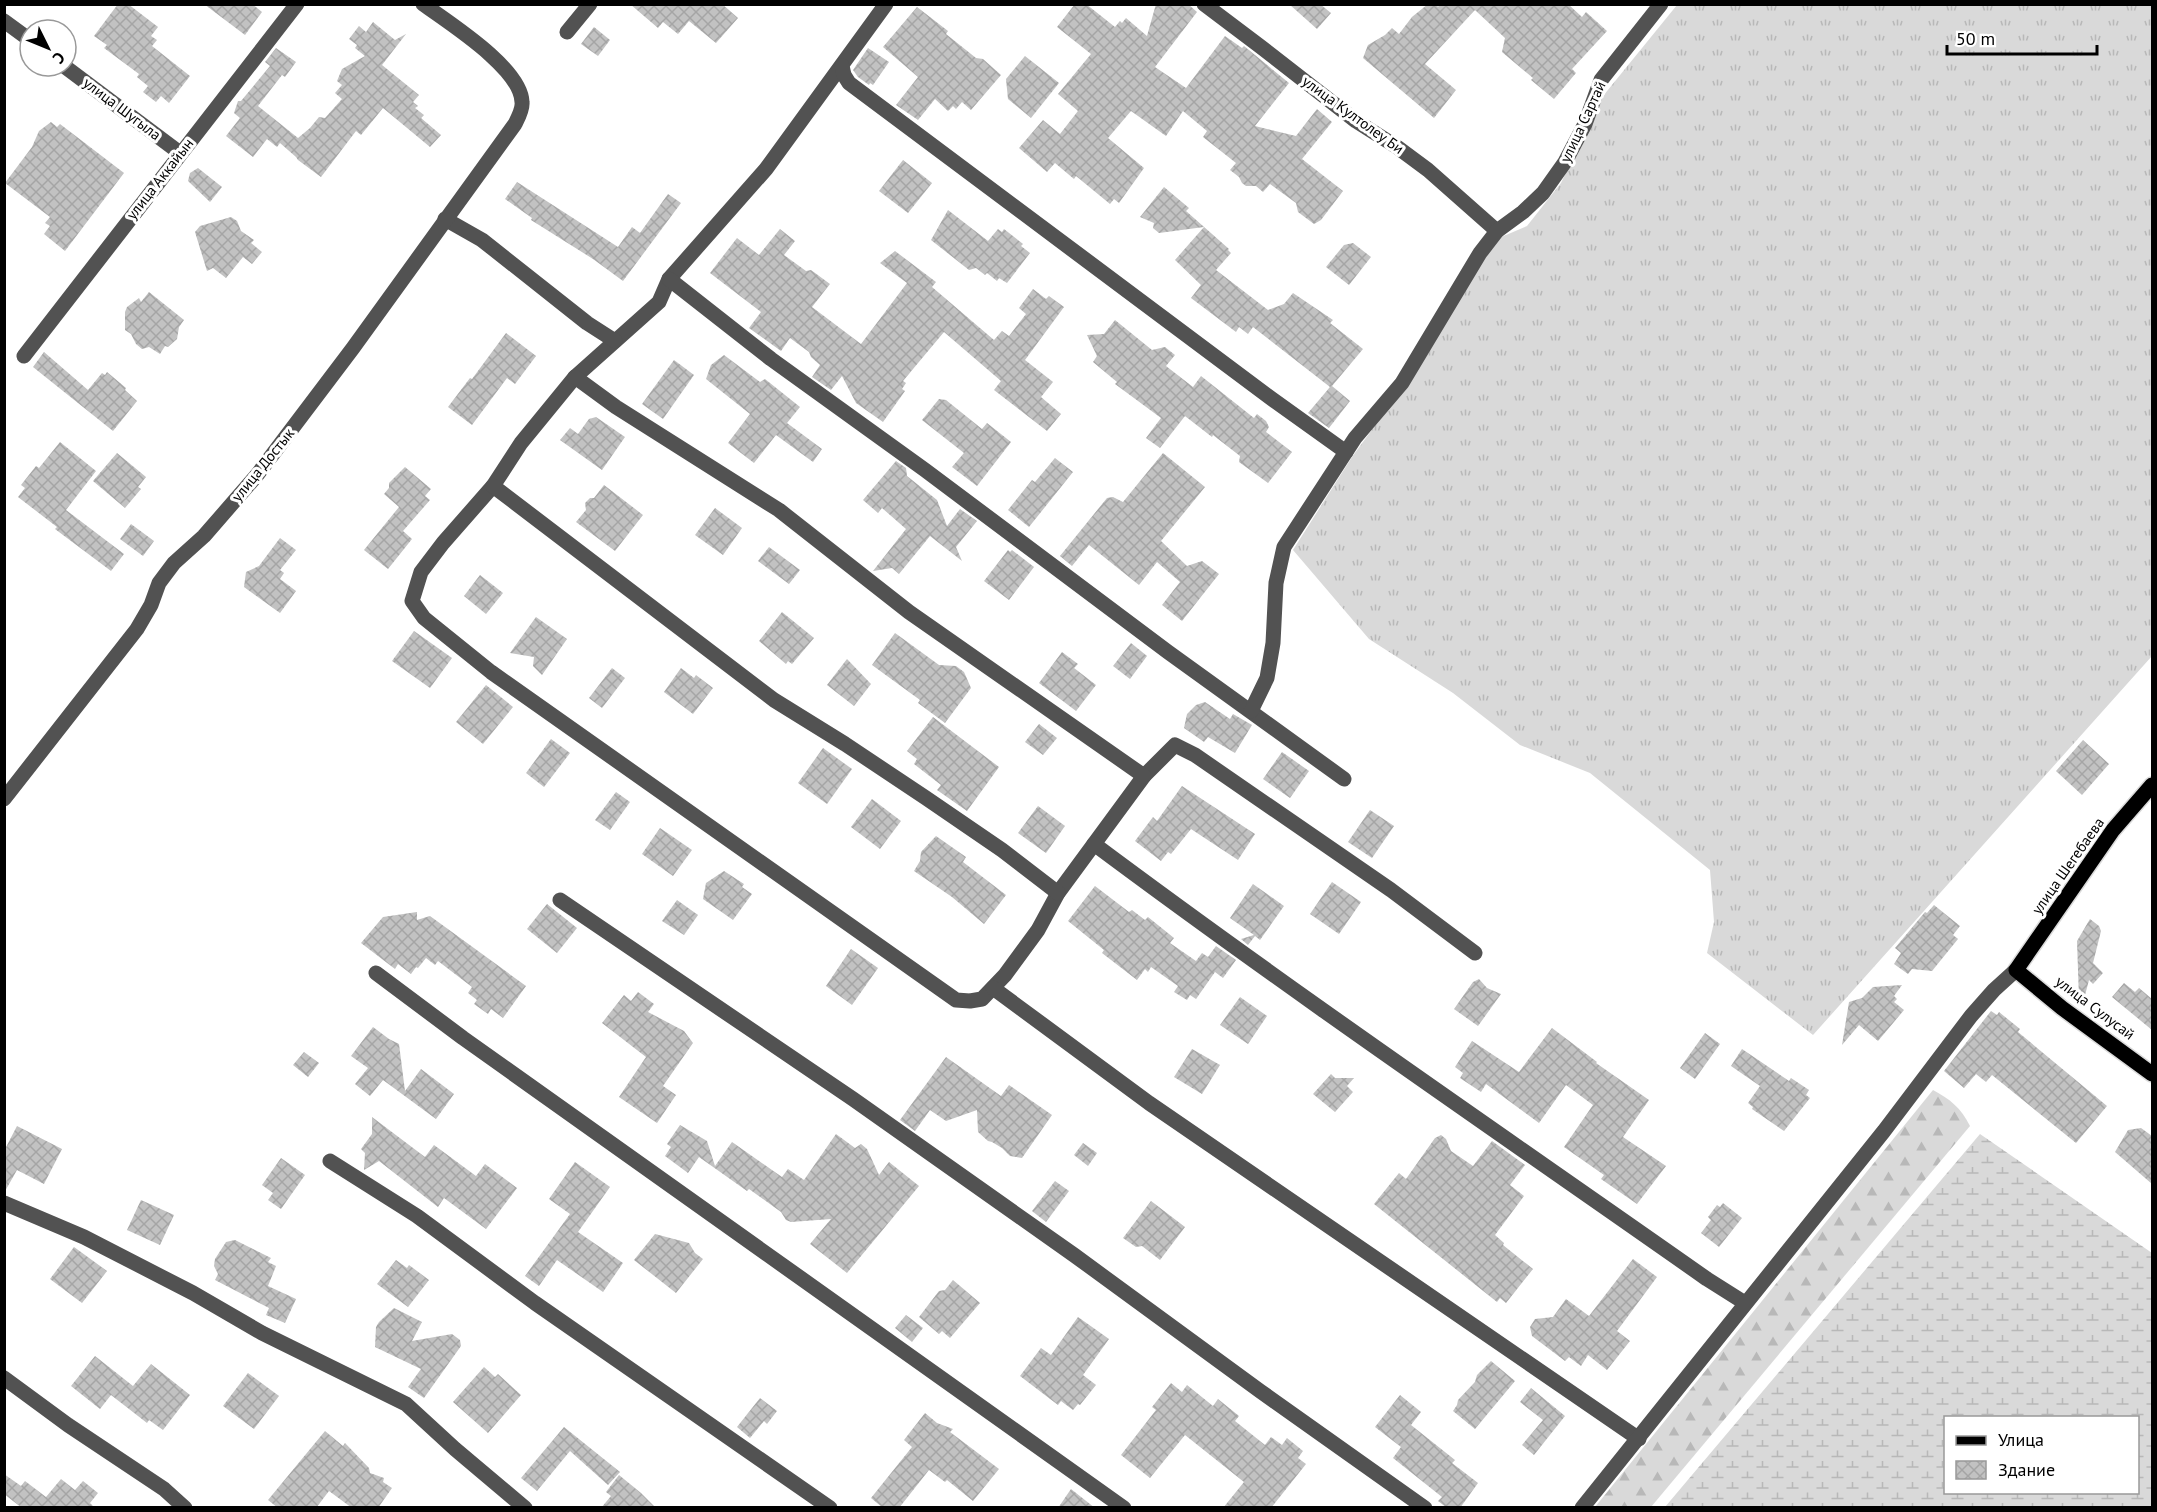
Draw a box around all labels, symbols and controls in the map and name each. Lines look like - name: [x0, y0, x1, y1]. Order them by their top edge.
- north arrow: [18, 18, 78, 78]
- scale bar: [1947, 18, 2097, 56]
- text: 50 m: [1956, 27, 1995, 50]
- text: С: [49, 48, 69, 68]
- street label: улица Култолеу Би: [1299, 71, 1408, 158]
- street label: улица Шугыла: [80, 73, 165, 144]
- street label: улица Сартай: [1555, 78, 1610, 166]
- street label: улица Аккайын: [122, 134, 197, 223]
- street label: улица Достык: [227, 423, 299, 505]
- street label: улица Шегебаева: [2027, 814, 2108, 918]
- street label: улица Сулусай: [2052, 972, 2139, 1044]
- legend: [1944, 1416, 2139, 1494]
- text: Улица: [1998, 1428, 2044, 1451]
- text: Здание: [1998, 1458, 2055, 1481]

